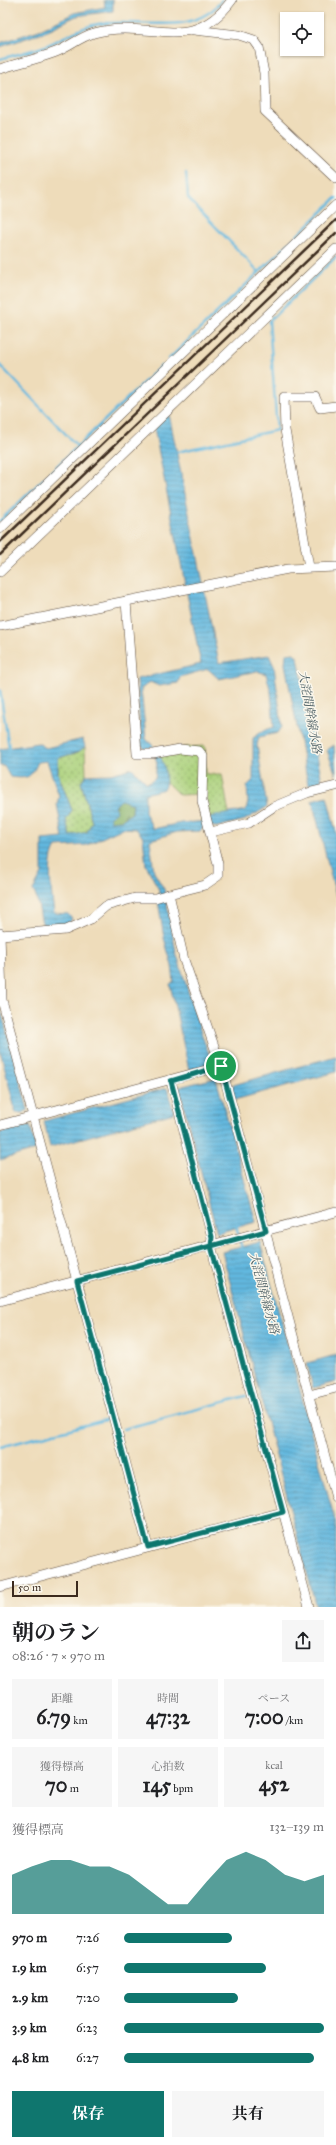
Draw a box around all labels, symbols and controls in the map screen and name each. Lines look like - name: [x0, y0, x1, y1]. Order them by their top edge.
- map controls: [280, 12, 324, 56]
- button: locate: [280, 12, 324, 56]
- water label: 大詫間幹線水路: [296, 669, 324, 756]
- pin: [204, 1049, 238, 1083]
- icon: arrive: [210, 1055, 232, 1077]
- water label: 大詫間幹線水路: [246, 1251, 282, 1336]
- scale bar: [12, 1579, 78, 1598]
- text: 50 m: [18, 1581, 41, 1594]
- text: 朝のラン: [12, 1619, 100, 1646]
- button: share: [282, 1620, 324, 1662]
- text: 08:26 · 7 × 970 m: [12, 1648, 105, 1664]
- text: 距離: [51, 1692, 73, 1705]
- text: 時間: [157, 1692, 179, 1705]
- text: ペース: [258, 1692, 290, 1705]
- text: 6.79: [36, 1705, 71, 1729]
- text: 47:32: [146, 1705, 190, 1729]
- text: 7:00: [245, 1705, 284, 1729]
- text: km: [71, 1714, 88, 1727]
- text: /km: [284, 1714, 303, 1727]
- text: kcal: [265, 1759, 283, 1772]
- text: 獲得標高: [40, 1760, 84, 1773]
- text: 心拍数: [152, 1760, 185, 1773]
- text: 452: [259, 1772, 289, 1796]
- text: 70: [45, 1773, 67, 1797]
- text: 145: [143, 1773, 171, 1797]
- text: m: [67, 1782, 79, 1795]
- text: bpm: [171, 1782, 193, 1795]
- text: 132–139 m: [269, 1819, 324, 1835]
- text: 獲得標高: [12, 1822, 64, 1838]
- text: 970 m: [12, 1930, 47, 1946]
- text: 7:26: [76, 1930, 99, 1946]
- text: 1.9 km: [12, 1960, 47, 1976]
- text: 6:57: [76, 1960, 99, 1976]
- text: 2.9 km: [12, 1990, 48, 2006]
- text: 7:20: [76, 1990, 100, 2006]
- text: 3.9 km: [12, 2020, 47, 2036]
- text: 6:23: [76, 2020, 98, 2036]
- text: 4.8 km: [12, 2050, 49, 2066]
- text: 6:27: [76, 2050, 99, 2066]
- button: 保存: [12, 2091, 164, 2137]
- button: 共有: [172, 2091, 324, 2137]

